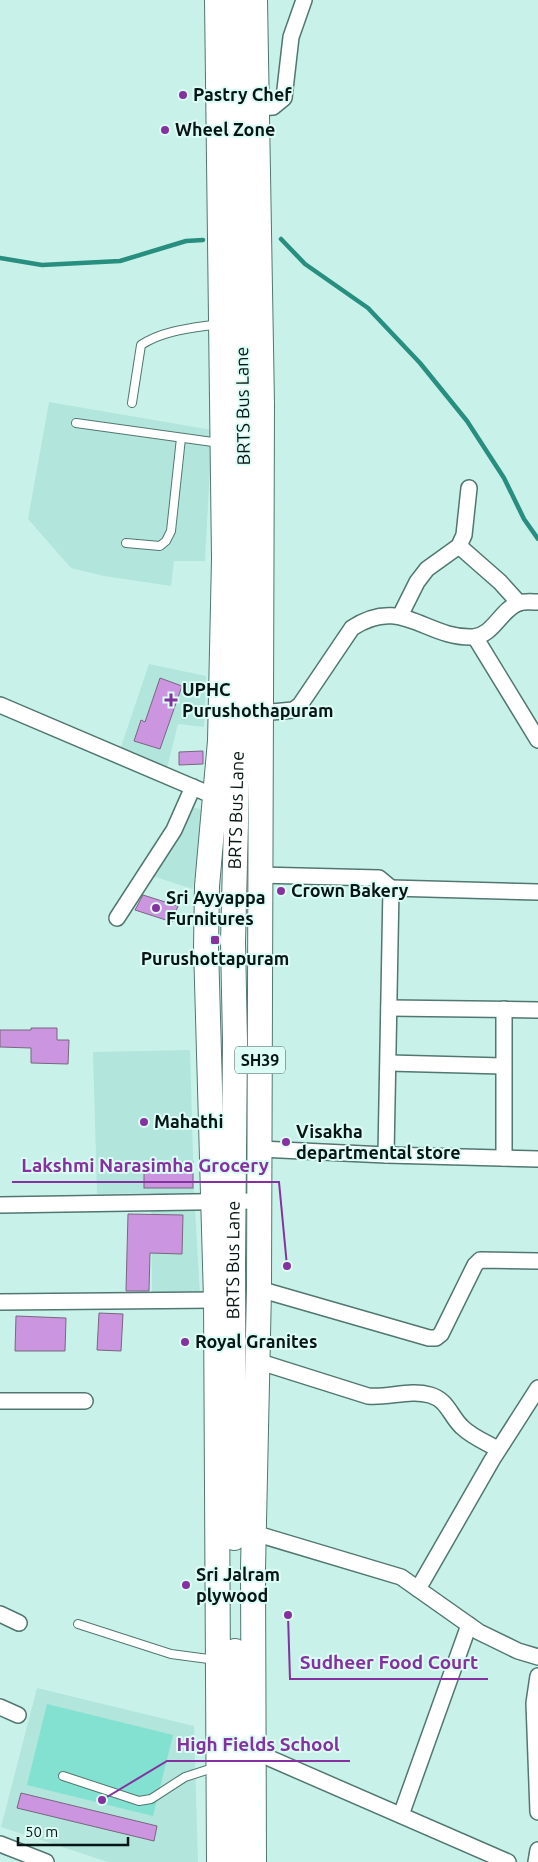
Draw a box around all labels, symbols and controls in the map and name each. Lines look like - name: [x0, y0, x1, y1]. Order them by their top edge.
- place label: Pastry Chef: [193, 84, 292, 104]
- marker: Pastry Chef: [177, 89, 189, 101]
- place label: Wheel Zone: [175, 119, 275, 139]
- marker: Wheel Zone: [159, 124, 171, 136]
- street label: BRTS Bus Lane: [231, 347, 253, 465]
- place label: UPHC Purushothapuram: [182, 679, 334, 720]
- marker: UPHC Purushothapuram: [164, 693, 178, 707]
- street label: BRTS Bus Lane: [224, 751, 247, 870]
- place label: Crown Bakery: [291, 880, 409, 900]
- marker: Crown Bakery: [275, 885, 287, 897]
- place label: Sri Ayyappa Furnitures: [166, 887, 266, 928]
- marker: Sri Ayyappa Furnitures: [150, 902, 162, 914]
- marker: Purushottapuram: [209, 934, 221, 946]
- place label: Purushottapuram: [141, 948, 289, 968]
- road number: SH39: [235, 1046, 285, 1074]
- place label: Mahathi: [154, 1111, 223, 1131]
- marker: Mahathi: [138, 1116, 150, 1128]
- place label: Visakha departmental store: [296, 1121, 461, 1162]
- marker: Visakha departmental store: [280, 1136, 292, 1148]
- callout: Lakshmi Narasimha Grocery: [12, 1148, 279, 1182]
- text: Lakshmi Narasimha Grocery: [21, 1154, 269, 1176]
- street label: BRTS Bus Lane: [222, 1201, 243, 1319]
- place label: Royal Granites: [195, 1331, 317, 1351]
- marker: Royal Granites: [179, 1336, 191, 1348]
- place label: Sri Jalram plywood: [196, 1564, 280, 1605]
- marker: Sri Jalram plywood: [180, 1579, 192, 1591]
- callout: Sudheer Food Court: [290, 1645, 488, 1679]
- text: Sudheer Food Court: [300, 1651, 478, 1673]
- callout: High Fields School: [167, 1727, 350, 1761]
- text: High Fields School: [176, 1733, 340, 1755]
- scale bar: [18, 1814, 128, 1846]
- text: 50 m: [25, 1823, 58, 1840]

